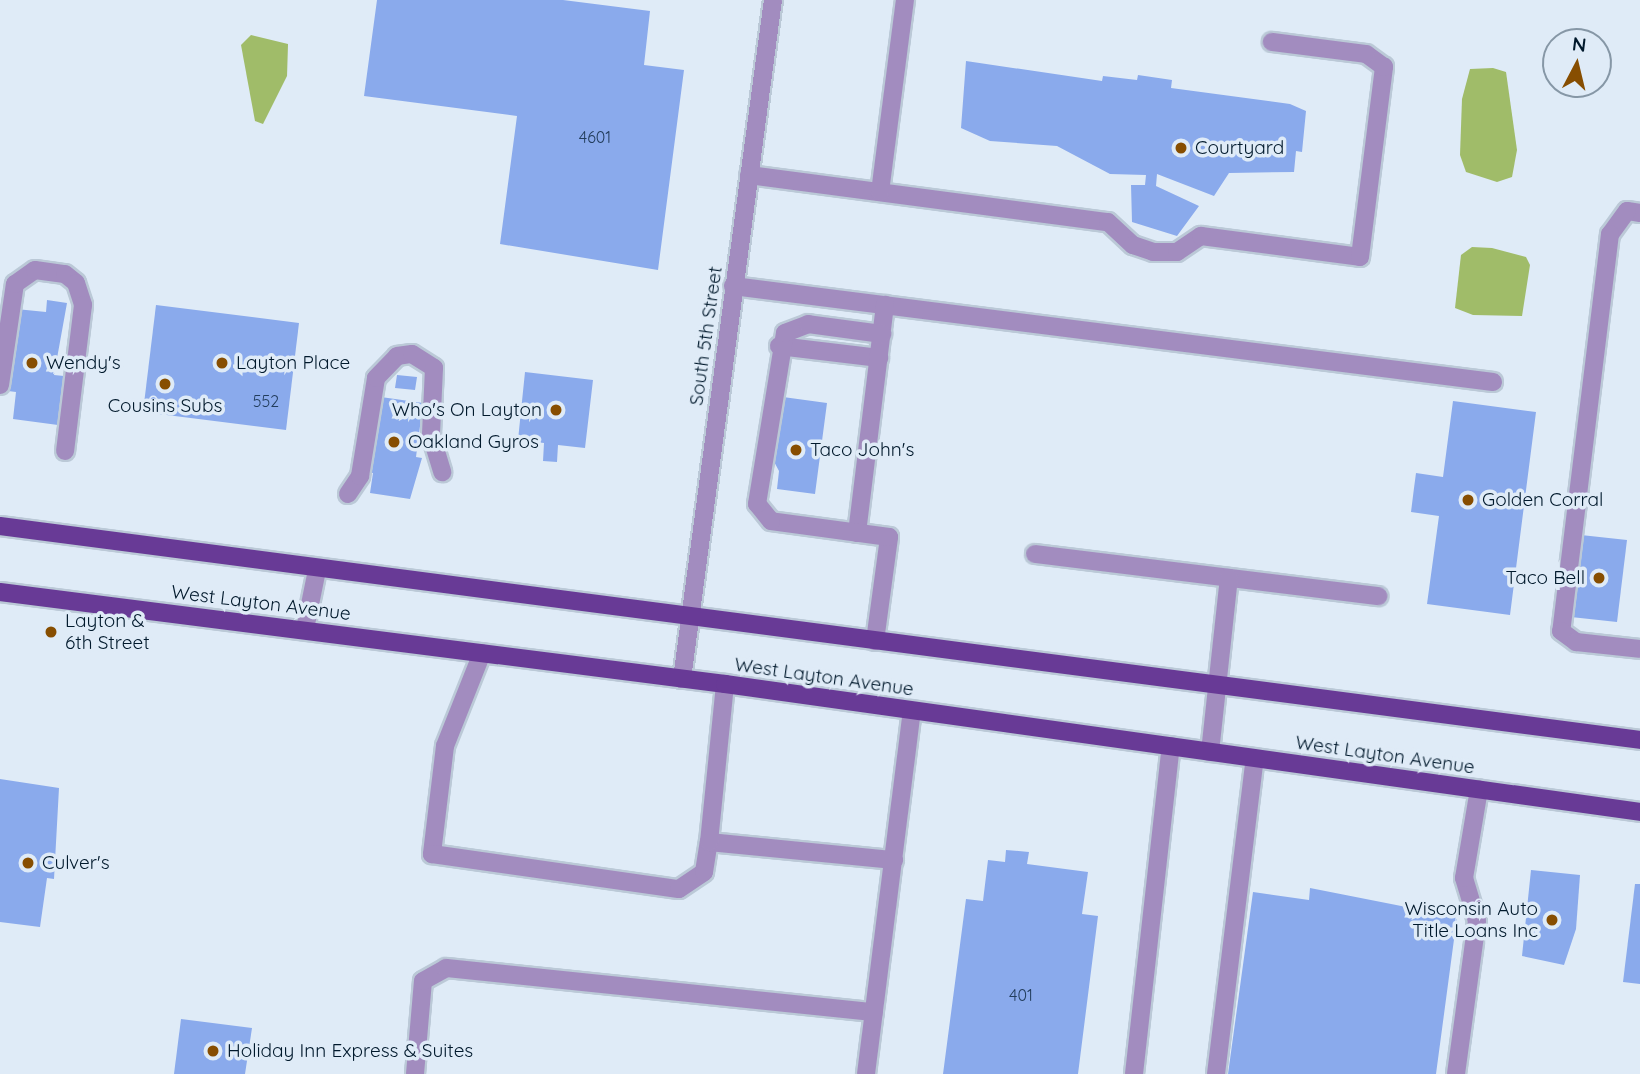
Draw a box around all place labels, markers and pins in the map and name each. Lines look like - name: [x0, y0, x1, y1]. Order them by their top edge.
- place label: Courtyard: [1195, 137, 1284, 159]
- marker: Courtyard: [1173, 140, 1189, 156]
- place label: Wendy's: [46, 352, 121, 374]
- place label: Layton Place: [236, 352, 350, 374]
- marker: Wendy's: [24, 355, 40, 371]
- marker: Layton Place: [214, 355, 230, 371]
- marker: Cousins Subs: [157, 376, 173, 392]
- place label: Cousins Subs: [108, 395, 222, 417]
- place label: Who's On Layton: [392, 399, 542, 421]
- marker: Who's On Layton: [548, 402, 564, 418]
- place label: Oakland Gyros: [408, 431, 539, 453]
- marker: Oakland Gyros: [386, 434, 402, 450]
- place label: Taco John's: [810, 439, 914, 461]
- marker: Taco John's: [788, 442, 804, 458]
- place label: Golden Corral: [1482, 489, 1603, 511]
- marker: Golden Corral: [1460, 492, 1476, 508]
- place label: Taco Bell: [1506, 567, 1585, 589]
- marker: Taco Bell: [1591, 570, 1607, 586]
- place label: Layton & 6th Street: [65, 610, 150, 654]
- marker: Layton & 6th Street: [43, 624, 59, 640]
- place label: Culver's: [42, 852, 110, 874]
- marker: Culver's: [20, 855, 36, 871]
- place label: Wisconsin Auto Title Loans Inc: [1404, 898, 1538, 942]
- marker: Wisconsin Auto Title Loans Inc: [1544, 912, 1560, 928]
- place label: Holiday Inn Express & Suites: [227, 1040, 473, 1062]
- marker: Holiday Inn Express & Suites: [205, 1043, 221, 1059]

